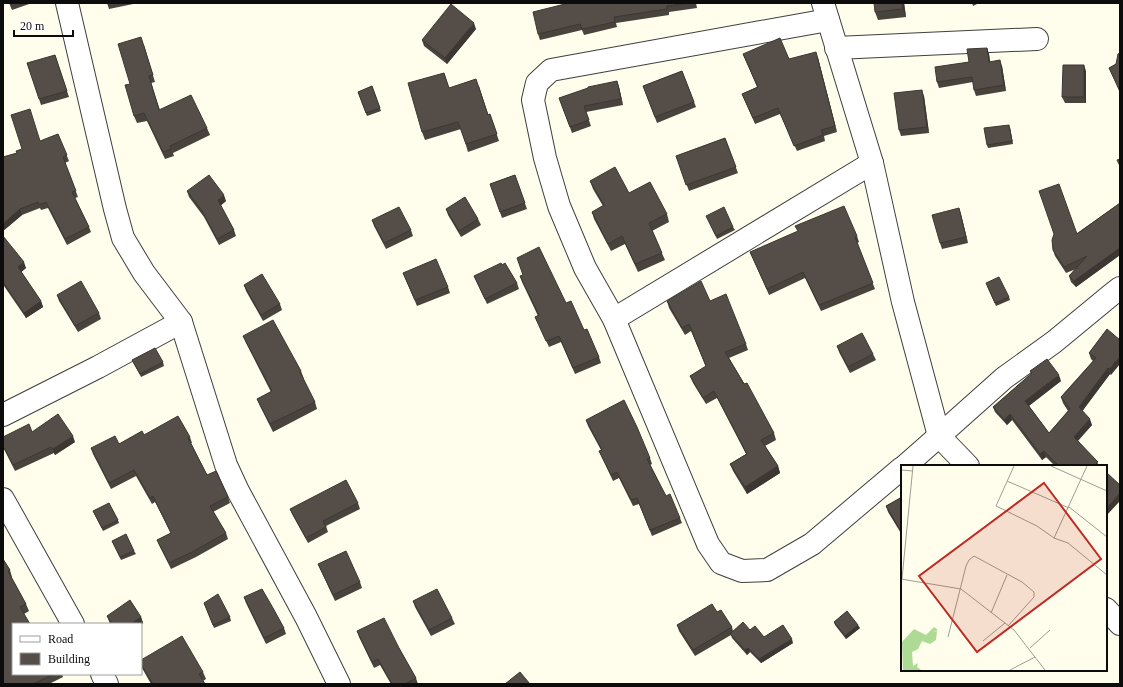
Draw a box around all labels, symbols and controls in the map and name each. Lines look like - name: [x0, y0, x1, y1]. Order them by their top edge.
- scale bar: [14, 12, 73, 38]
- text: 20 m: [20, 19, 45, 33]
- inset map: [901, 465, 1107, 671]
- legend: [12, 623, 142, 675]
- text: Road: [48, 632, 73, 646]
- text: Building: [48, 652, 90, 666]

